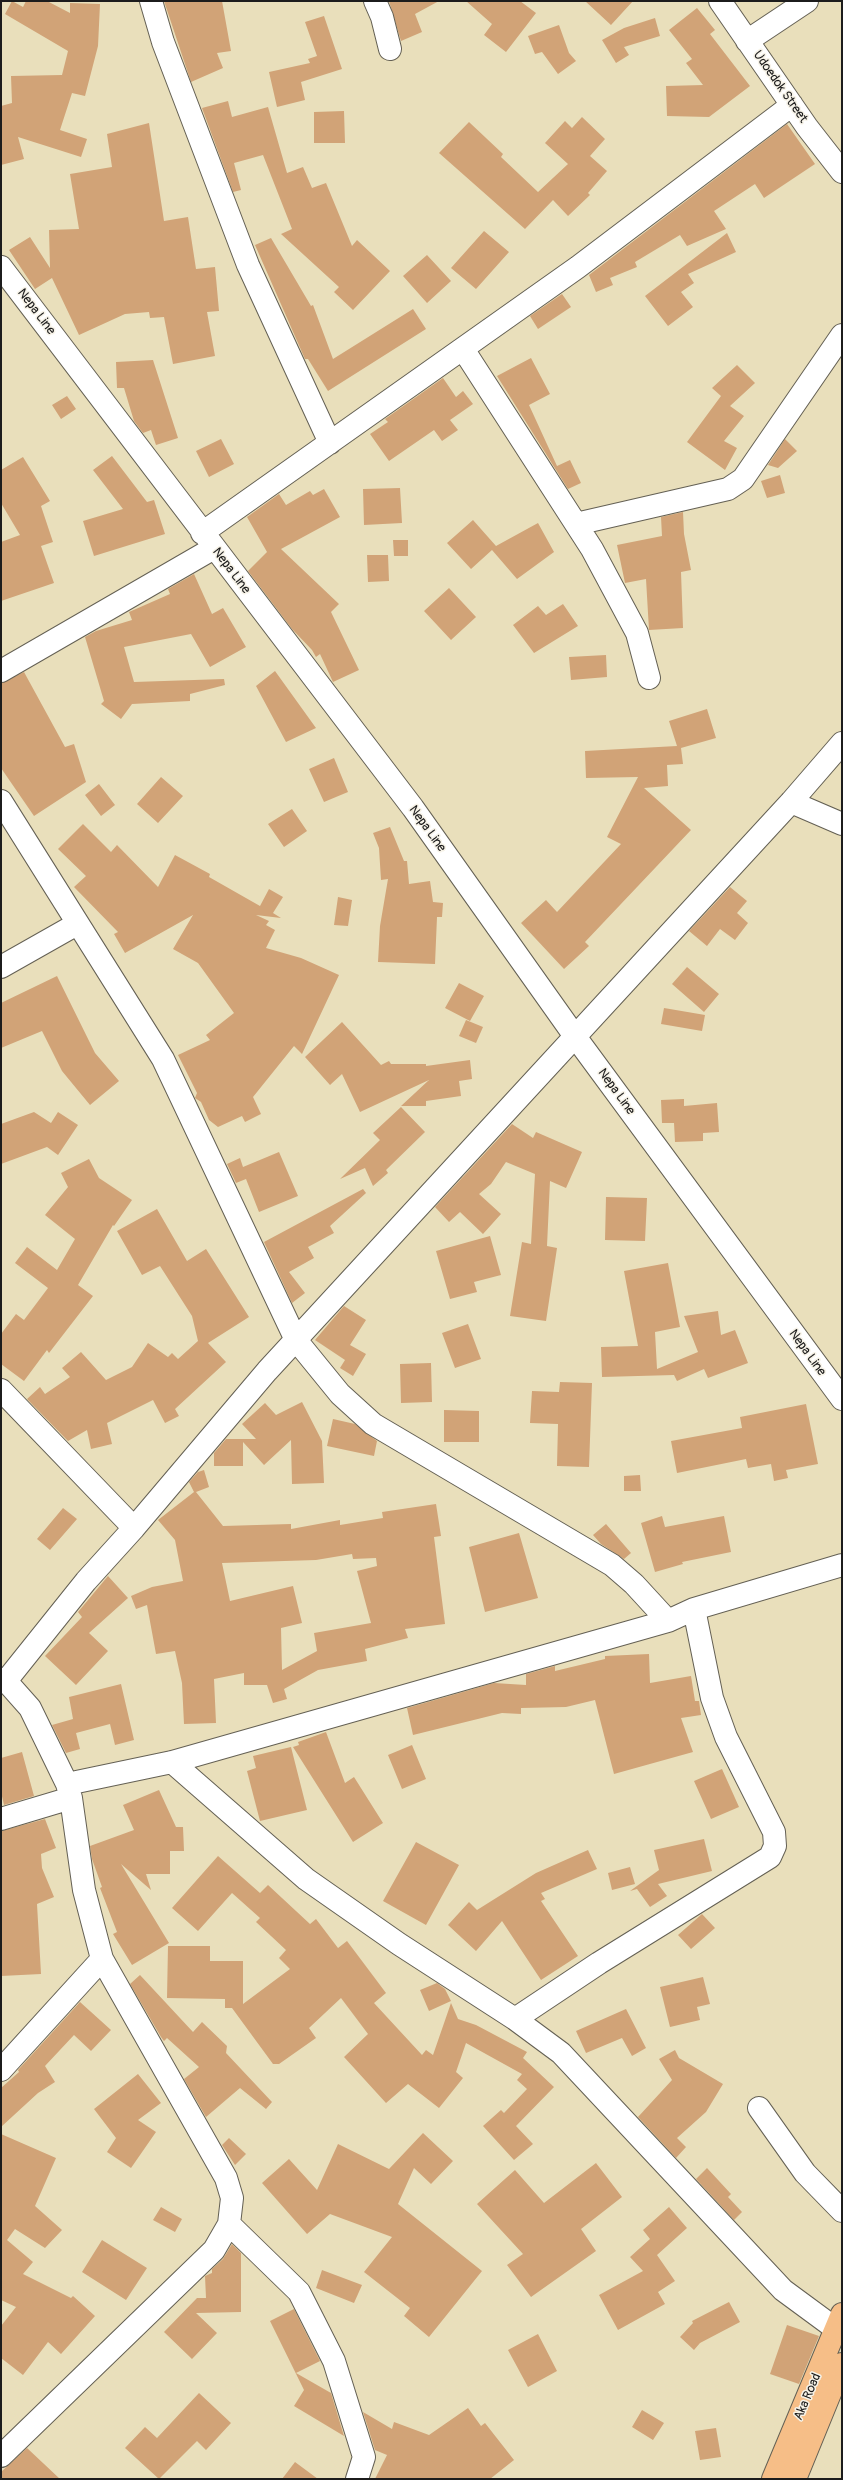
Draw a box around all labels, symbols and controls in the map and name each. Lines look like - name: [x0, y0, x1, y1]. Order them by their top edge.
- street label: Udoedok Street: [749, 48, 811, 126]
- street label: Nepa Line: [14, 286, 58, 338]
- street label: Nepa Line: [209, 545, 253, 597]
- street label: Nepa Line: [405, 803, 449, 855]
- street label: Nepa Line: [594, 1066, 638, 1118]
- street label: Nepa Line: [785, 1327, 829, 1379]
- street label: Aka Road: [791, 2371, 825, 2423]

